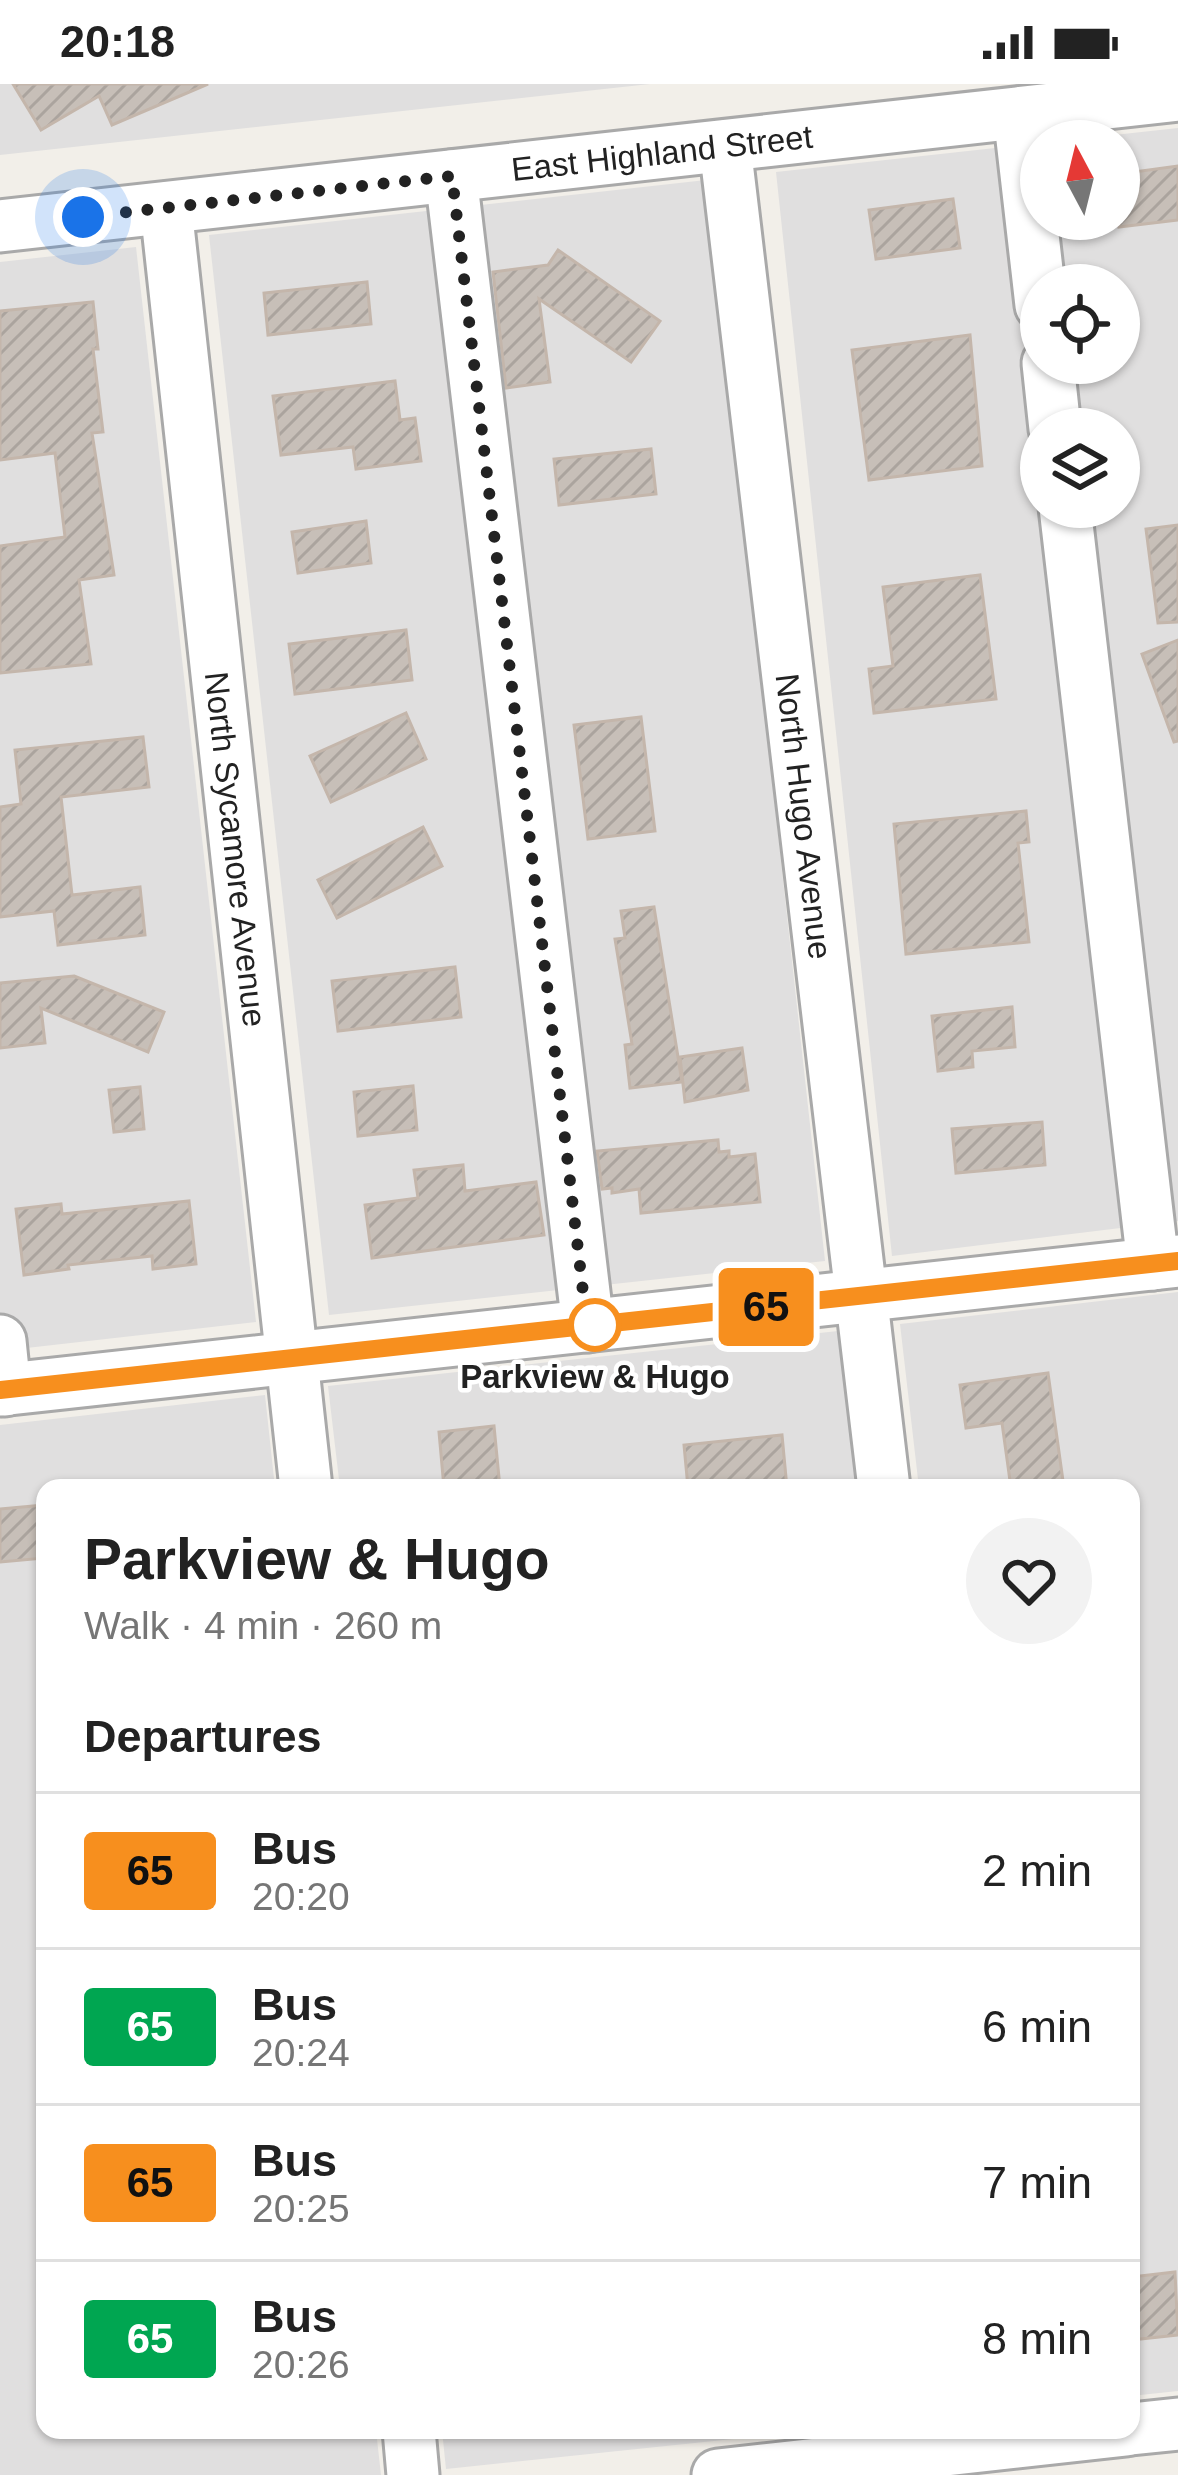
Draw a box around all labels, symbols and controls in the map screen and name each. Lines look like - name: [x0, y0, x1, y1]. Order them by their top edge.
- text: 20:18: [60, 16, 175, 67]
- street label: East Highland Street: [509, 118, 814, 188]
- north arrow: [1020, 120, 1140, 240]
- map controls: [1020, 120, 1140, 528]
- your location: [53, 187, 113, 247]
- button: locate: [1020, 264, 1140, 384]
- button: layers: [1020, 408, 1140, 528]
- street label: North Sycamore Avenue: [198, 670, 273, 1029]
- street label: North Hugo Avenue: [769, 671, 839, 961]
- line badge: 65: [712, 1268, 820, 1346]
- text: 65: [743, 1283, 789, 1330]
- marker: Parkview & Hugo: [570, 1300, 620, 1350]
- place label: Parkview & Hugo: [460, 1358, 730, 1395]
- button: heart: [966, 1518, 1092, 1644]
- text: Parkview & Hugo: [84, 1527, 550, 1591]
- text: Walk · 4 min · 260 m: [84, 1604, 442, 1647]
- text: Departures: [84, 1711, 322, 1762]
- text: Bus: [252, 1823, 337, 1874]
- text: 2 min: [982, 1845, 1092, 1896]
- text: 65: [127, 1847, 173, 1894]
- text: 20:20: [252, 1875, 350, 1918]
- text: Bus: [252, 1979, 337, 2030]
- text: 6 min: [982, 2001, 1092, 2052]
- text: 65: [127, 2003, 173, 2050]
- text: 20:24: [252, 2031, 350, 2074]
- text: Bus: [252, 2135, 337, 2186]
- text: 7 min: [982, 2157, 1092, 2208]
- text: 65: [127, 2159, 173, 2206]
- text: 20:25: [252, 2187, 350, 2230]
- text: Bus: [252, 2291, 337, 2342]
- text: 8 min: [982, 2313, 1092, 2364]
- text: 65: [127, 2315, 173, 2362]
- text: 20:26: [252, 2343, 350, 2386]

